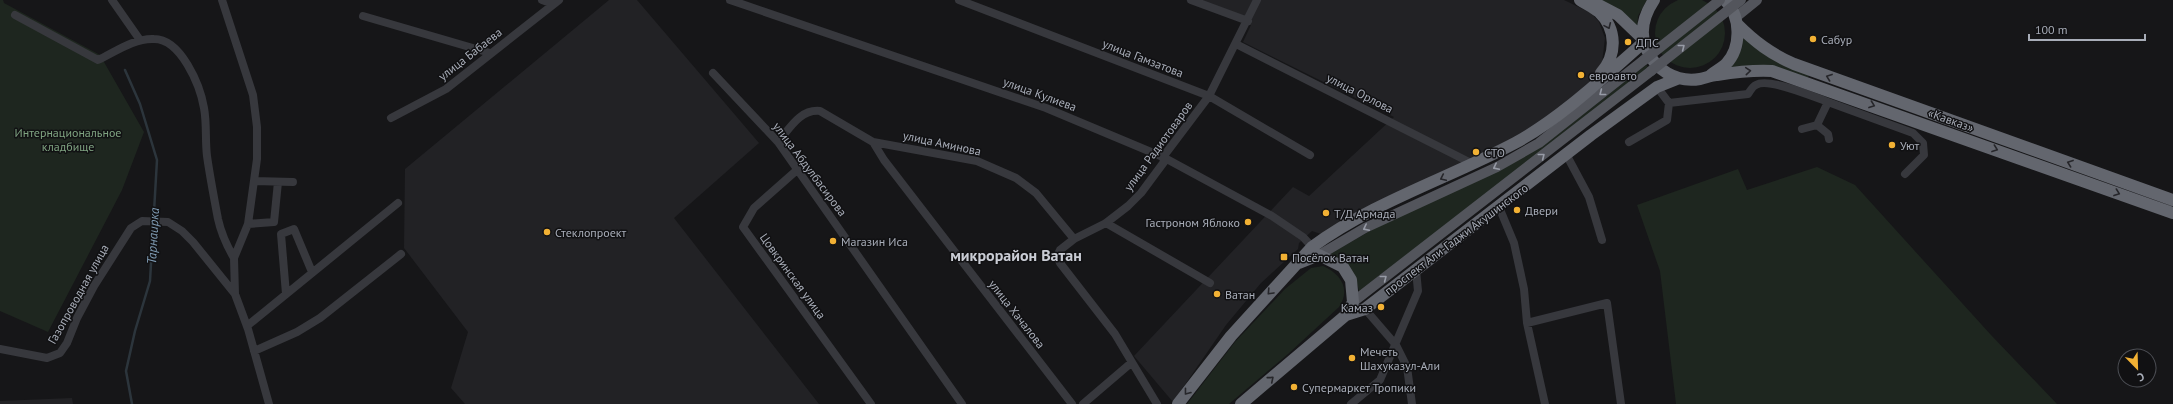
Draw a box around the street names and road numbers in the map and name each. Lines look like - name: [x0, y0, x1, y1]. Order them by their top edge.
- street label: улица Бабаева: [435, 24, 505, 84]
- street label: улица Гамзатова: [1100, 36, 1186, 80]
- street label: улица Орлова: [1324, 70, 1396, 116]
- street label: улица Кулиева: [1001, 74, 1079, 114]
- street label: улица Радиотоваров: [1120, 98, 1196, 194]
- street label: «Кавказ»: [1926, 105, 1976, 135]
- street label: улица Абдулбасирова: [770, 119, 850, 219]
- street label: улица Аминова: [902, 127, 982, 159]
- street label: проспект Али-Гаджи Акушинского: [1381, 180, 1531, 298]
- street label: Цовкринская улица: [757, 230, 829, 322]
- street label: Газопроводная улица: [44, 241, 112, 346]
- street label: улица Хачалова: [986, 277, 1048, 351]

